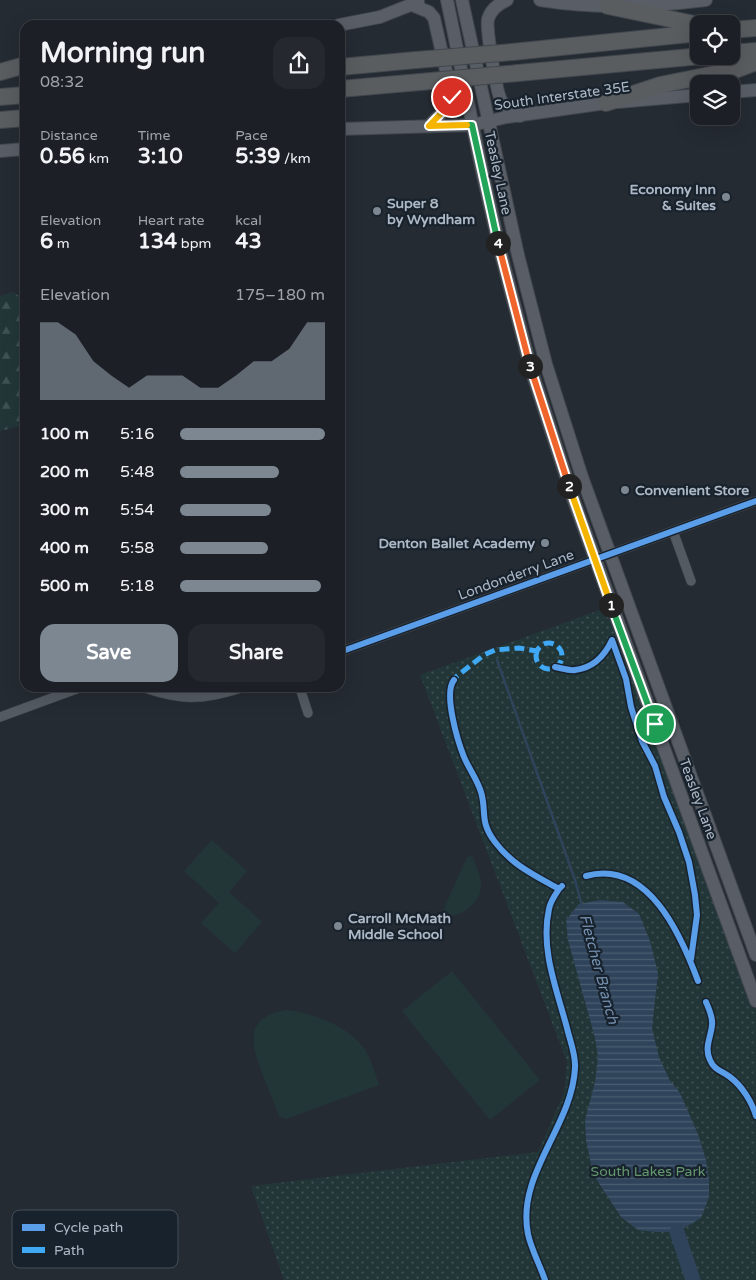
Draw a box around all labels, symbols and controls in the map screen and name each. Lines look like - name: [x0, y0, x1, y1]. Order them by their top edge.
- map controls: [690, 15, 740, 125]
- button: locate: [690, 15, 740, 65]
- text: Morning run: [40, 36, 205, 70]
- button: share: [273, 37, 325, 89]
- text: 08:32: [40, 72, 84, 92]
- button: layers: [690, 75, 740, 125]
- pin: [431, 76, 473, 118]
- street label: South Interstate 35E: [493, 78, 631, 114]
- icon: check: [438, 83, 466, 111]
- text: Distance: [40, 127, 98, 144]
- text: Time: [138, 127, 170, 144]
- text: Pace: [235, 127, 268, 144]
- street label: Teasley Lane: [481, 130, 515, 216]
- text: 0.56: [40, 144, 85, 169]
- text: 3:10: [138, 144, 183, 169]
- text: 5:39: [235, 144, 280, 169]
- text: km: [85, 150, 109, 167]
- text: /km: [280, 150, 311, 167]
- place label: Economy Inn & Suites: [630, 181, 716, 214]
- marker: Economy Inn & Suites: [720, 191, 732, 203]
- place label: Super 8 by Wyndham: [387, 195, 475, 228]
- marker: Super 8 by Wyndham: [371, 205, 383, 217]
- text: Elevation: [40, 212, 101, 229]
- text: Heart rate: [138, 212, 204, 229]
- text: kcal: [235, 212, 262, 229]
- text: 6: [40, 229, 53, 254]
- text: 134: [138, 229, 177, 254]
- text: 43: [235, 229, 262, 254]
- pin: 4: [486, 230, 510, 256]
- text: m: [53, 235, 70, 252]
- text: bpm: [177, 235, 211, 252]
- text: 4: [494, 235, 503, 252]
- text: Elevation: [40, 285, 110, 305]
- text: 175–180 m: [235, 285, 325, 305]
- pin: 3: [518, 354, 542, 378]
- text: 3: [526, 358, 535, 375]
- text: 100 m: [40, 424, 89, 444]
- text: 5:16: [120, 424, 154, 444]
- text: 200 m: [40, 462, 89, 482]
- text: 5:48: [120, 462, 154, 482]
- pin: 2: [556, 474, 582, 498]
- text: 2: [565, 478, 574, 495]
- place label: Convenient Store: [635, 482, 749, 499]
- marker: Convenient Store: [619, 484, 631, 496]
- text: 300 m: [40, 500, 89, 520]
- text: 5:54: [120, 500, 154, 520]
- place label: Denton Ballet Academy: [378, 535, 535, 552]
- marker: Denton Ballet Academy: [539, 537, 551, 549]
- text: 400 m: [40, 538, 89, 558]
- text: 5:58: [120, 538, 154, 558]
- street label: Londonderry Lane: [456, 546, 576, 604]
- text: 500 m: [40, 576, 89, 596]
- text: 5:18: [120, 576, 154, 596]
- pin: 1: [598, 592, 624, 618]
- text: 1: [607, 597, 616, 614]
- button: Save: [40, 624, 178, 682]
- button: Share: [188, 624, 325, 682]
- pin: [634, 703, 676, 745]
- icon: arrive: [641, 710, 669, 738]
- street label: Teasley Lane: [675, 756, 721, 842]
- place label: Carroll McMath Middle School: [348, 910, 451, 943]
- water label: Fletcher Branch: [576, 912, 623, 1027]
- marker: Carroll McMath Middle School: [332, 920, 344, 932]
- park label: South Lakes Park: [591, 1163, 706, 1180]
- legend: [12, 1210, 178, 1268]
- text: Cycle path: [54, 1219, 123, 1236]
- text: Path: [54, 1242, 85, 1259]

